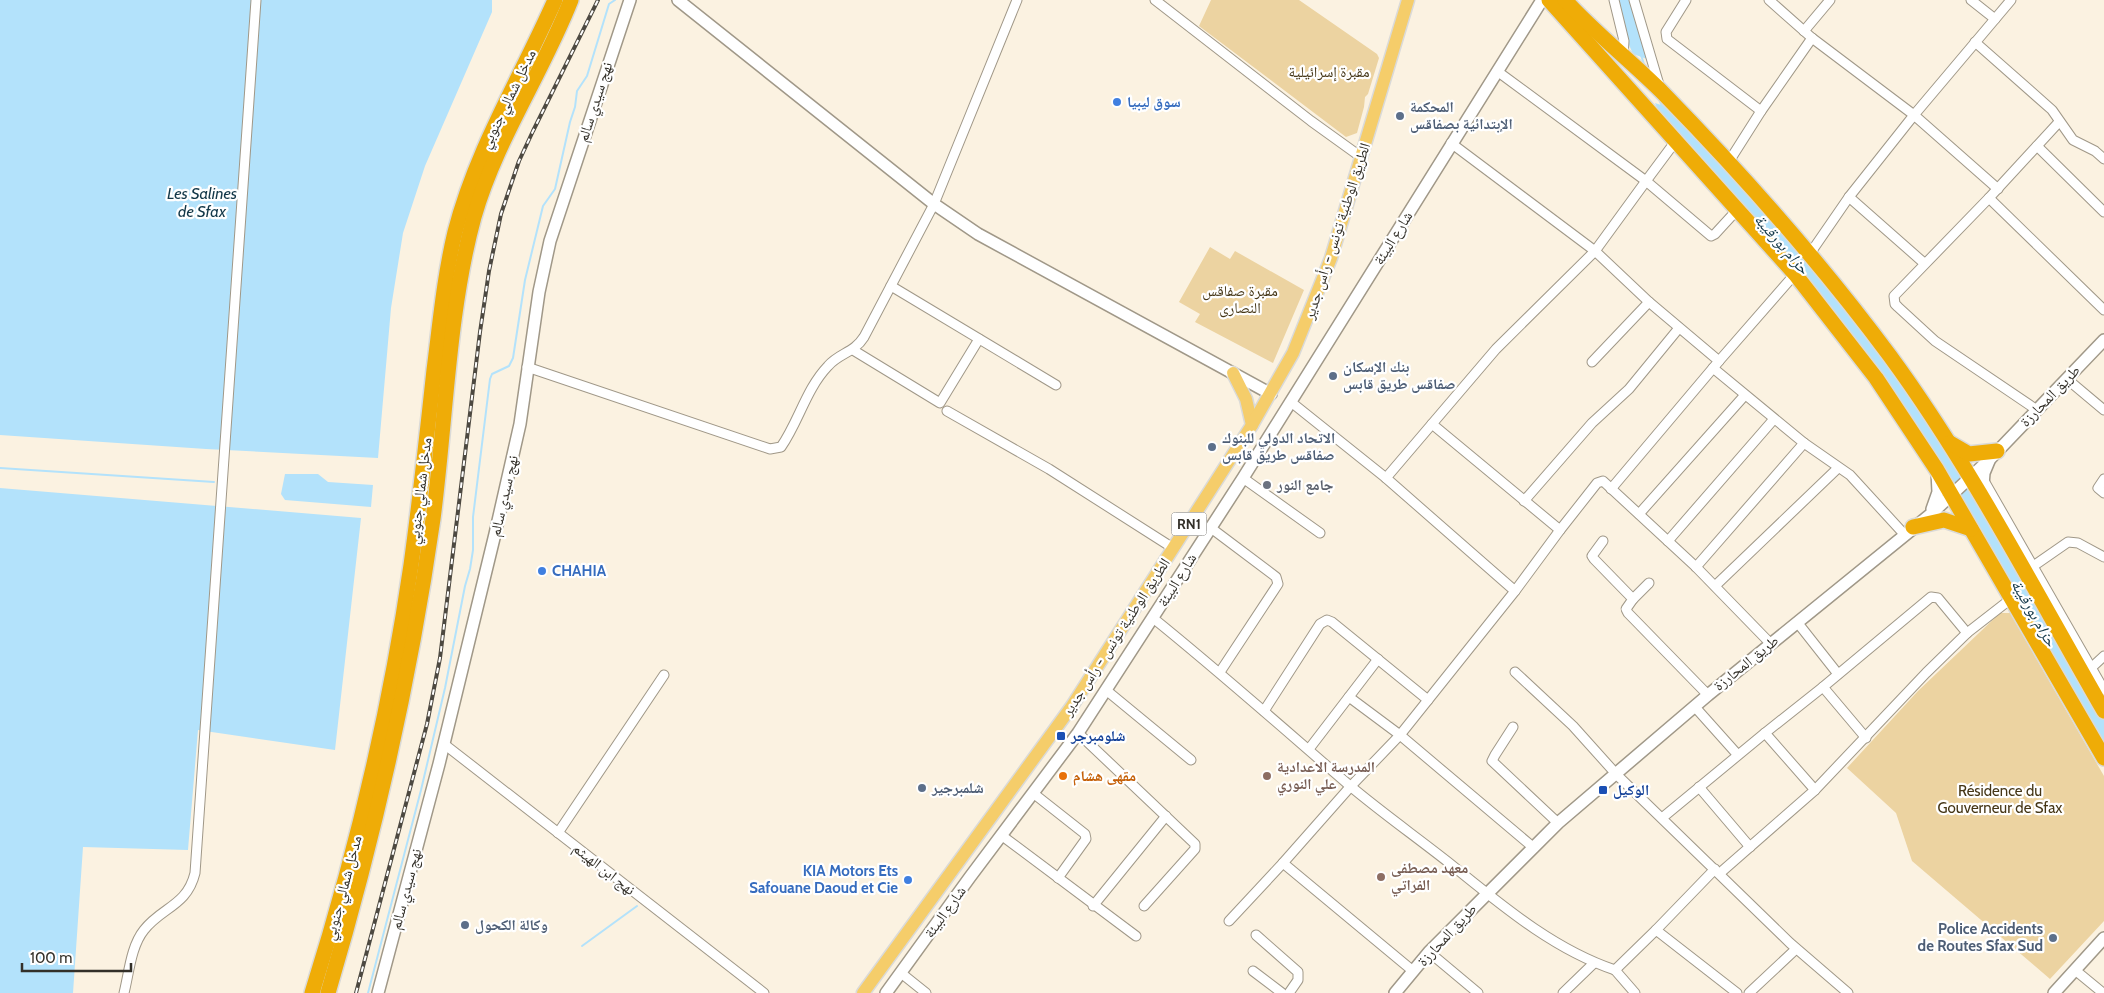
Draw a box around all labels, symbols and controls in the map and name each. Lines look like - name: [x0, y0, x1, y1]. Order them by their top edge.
- street label: مدخل شمالي جنوبي: [476, 46, 542, 153]
- street label: نهج سيدي سالم: [574, 60, 619, 145]
- park label: مقبرة إسرائيلية: [1288, 63, 1370, 82]
- place label: سوق ليبيا: [1127, 93, 1181, 111]
- marker: سوق ليبيا: [1111, 96, 1123, 108]
- place label: المحكمة الإبتدائية بصفاقس: [1410, 98, 1513, 133]
- marker: المحكمة الإبتدائية بصفاقس: [1394, 110, 1406, 122]
- street label: الطريق الوطنية تونس - رأس جدير: [1300, 141, 1375, 323]
- water label: Les Salines de Sfax: [167, 184, 237, 221]
- street label: شارع البيئة: [1370, 208, 1417, 269]
- water label: حزام بورقيبة: [1750, 210, 1814, 279]
- park label: مقبرة صفاقس النصارى: [1202, 282, 1278, 318]
- place label: بنك الإسكان صفاقس طريق قابس: [1343, 358, 1456, 393]
- street label: طريق المحارزة: [2016, 361, 2085, 431]
- marker: بنك الإسكان صفاقس طريق قابس: [1327, 370, 1339, 382]
- place label: الاتحاد الدولي للبنوك صفاقس طريق قابس: [1222, 429, 1335, 464]
- street label: مدخل شمالي جنوبي: [404, 436, 438, 546]
- marker: الاتحاد الدولي للبنوك صفاقس طريق قابس: [1206, 441, 1218, 453]
- street label: نهج سيدي سالم: [486, 454, 525, 539]
- place label: جامع النور: [1276, 476, 1334, 495]
- marker: جامع النور: [1261, 479, 1273, 491]
- road number: RN1: [1172, 512, 1206, 536]
- street label: شارع البيئة: [1154, 550, 1201, 611]
- street label: الطريق الوطنية تونس - رأس جدير: [1058, 555, 1175, 721]
- place label: CHAHIA: [552, 562, 607, 580]
- marker: CHAHIA: [536, 565, 548, 577]
- water label: حزام بورقيبة: [2006, 576, 2061, 651]
- street label: طريق المحارزة: [1710, 631, 1783, 695]
- place label: شلومبرجر: [1070, 727, 1126, 745]
- marker: شلومبرجر: [1055, 730, 1067, 742]
- place label: المدرسة الاعدادية علي النوري: [1277, 758, 1375, 796]
- place label: مقهى هشام: [1073, 767, 1136, 786]
- marker: مقهى هشام: [1057, 770, 1069, 782]
- marker: المدرسة الاعدادية علي النوري: [1261, 770, 1273, 782]
- place label: شلمبرجير: [931, 779, 984, 797]
- place label: الوكيل: [1613, 781, 1649, 799]
- marker: شلمبرجير: [916, 782, 928, 794]
- park label: Résidence du Gouverneur de Sfax: [1938, 782, 2062, 817]
- marker: الوكيل: [1597, 784, 1609, 796]
- street label: مدخل شمالي جنوبي: [320, 833, 368, 943]
- street label: نهج ابن الهيثم: [569, 839, 639, 900]
- street label: نهج سيدي سالم: [387, 847, 428, 932]
- place label: معهد مصطفى الفراتي: [1391, 859, 1468, 897]
- place label: KIA Motors Ets Safouane Daoud et Cie: [749, 862, 898, 897]
- marker: معهد مصطفى الفراتي: [1375, 871, 1387, 883]
- marker: KIA Motors Ets Safouane Daoud et Cie: [902, 874, 914, 886]
- street label: شارع البيئة: [920, 883, 971, 942]
- street label: طريق المحارزة: [1414, 900, 1481, 971]
- place label: وكالة الكحول: [475, 916, 548, 934]
- marker: وكالة الكحول: [459, 919, 471, 931]
- place label: Police Accidents de Routes Sfax Sud: [1918, 920, 2043, 955]
- marker: Police Accidents de Routes Sfax Sud: [2047, 932, 2059, 944]
- scale bar: [22, 940, 131, 972]
- text: 100 m: [30, 949, 72, 967]

